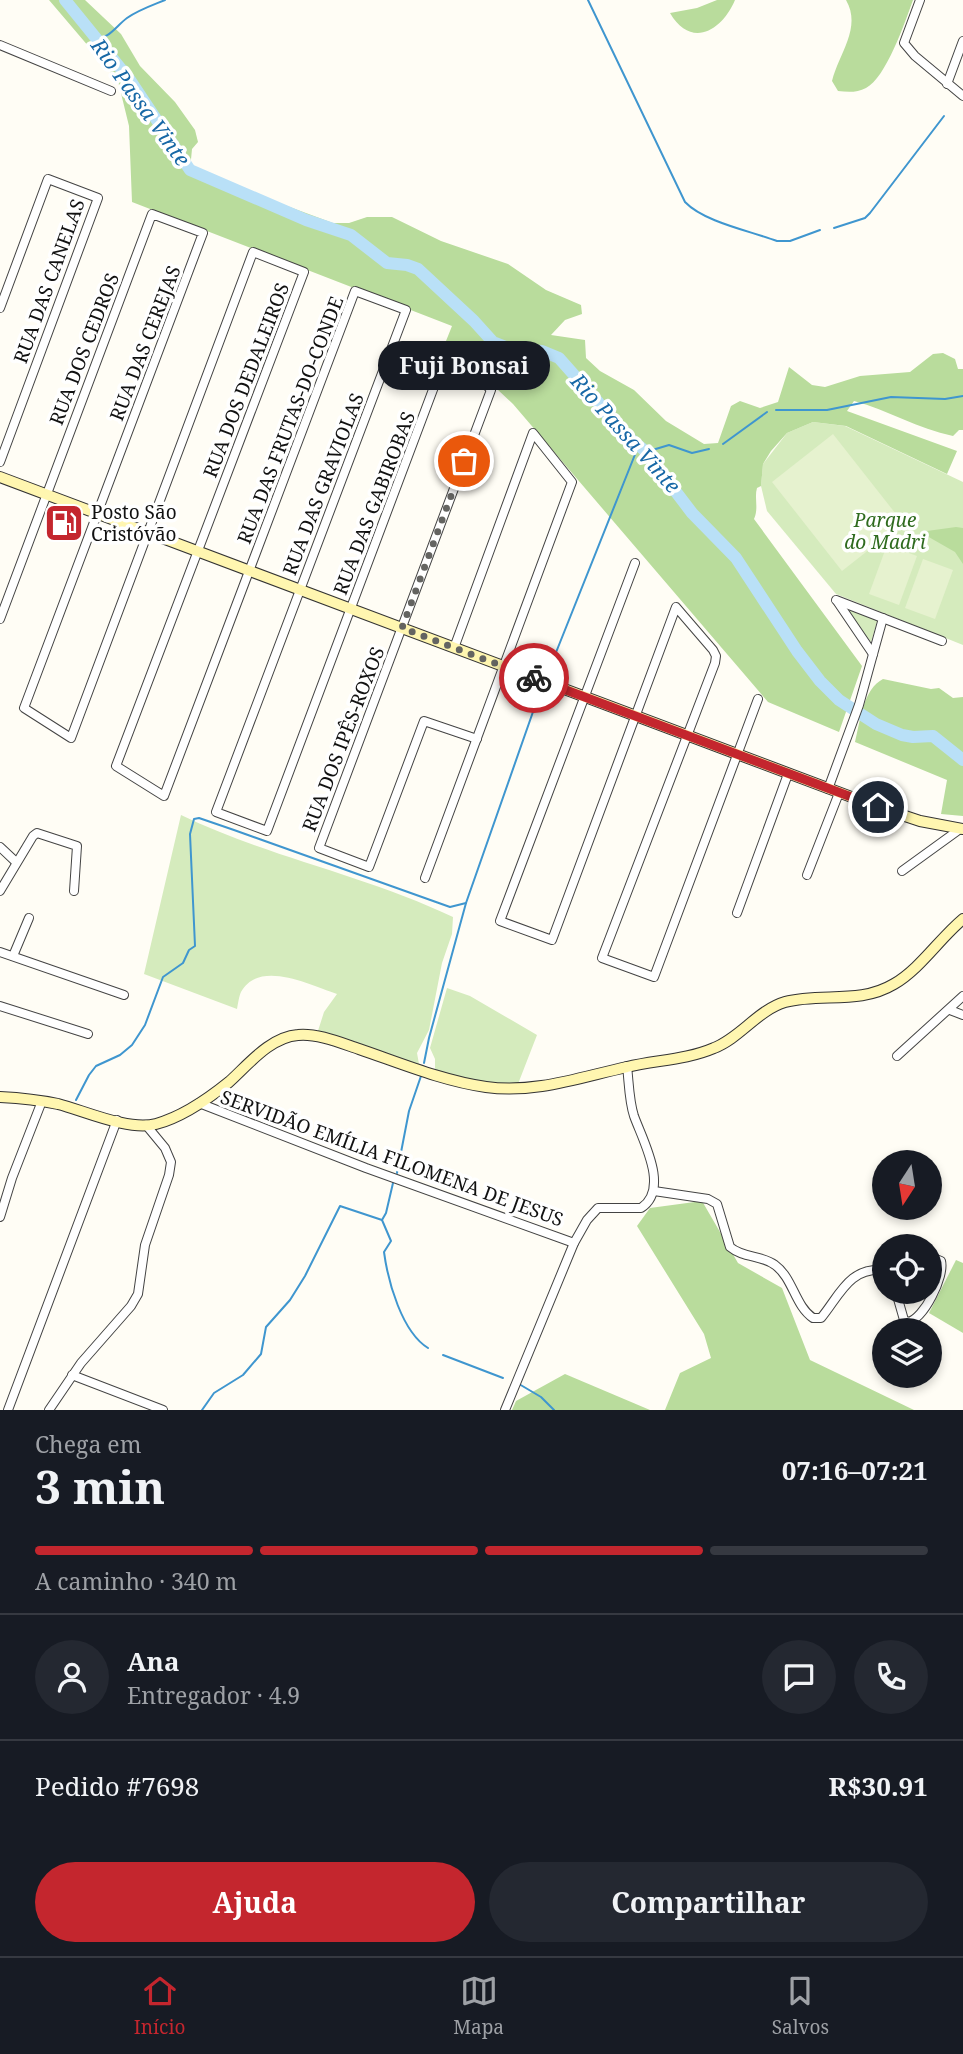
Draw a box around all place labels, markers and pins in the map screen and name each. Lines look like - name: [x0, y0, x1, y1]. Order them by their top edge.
- callout: Fuji Bonsai: [378, 342, 550, 391]
- pin: [434, 431, 494, 491]
- place label: Posto São Cristóvão: [91, 499, 177, 547]
- fuel station icon: Posto São Cristóvão: [43, 502, 85, 544]
- pin: [848, 777, 908, 837]

